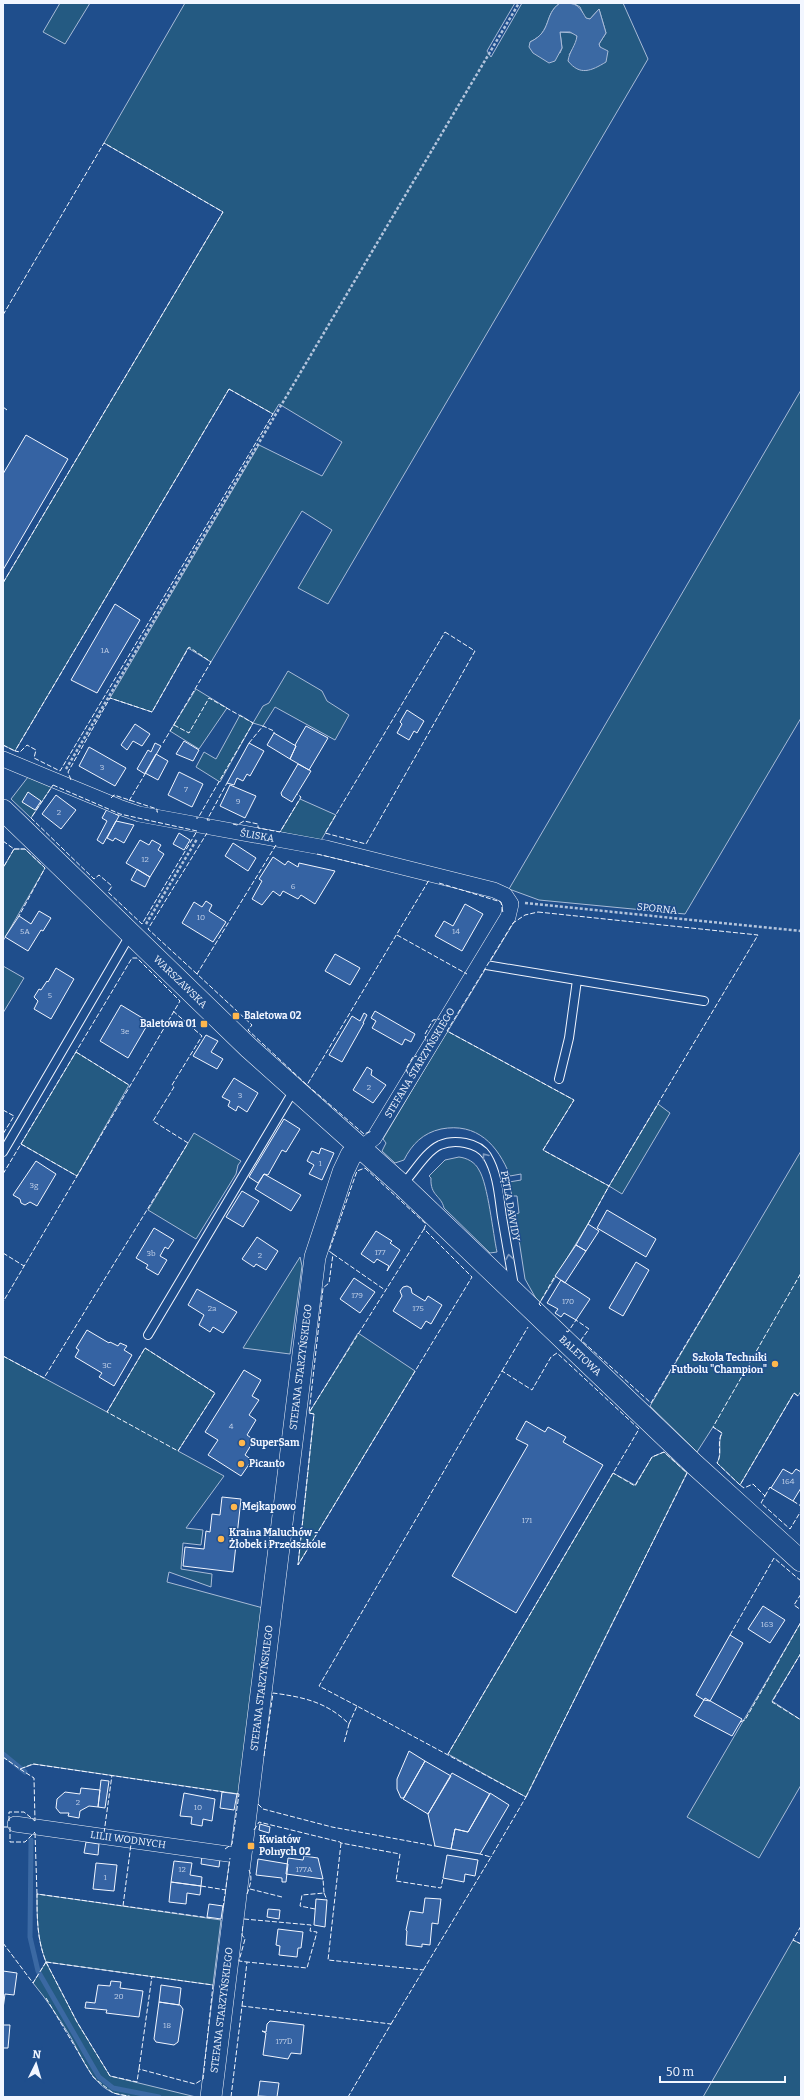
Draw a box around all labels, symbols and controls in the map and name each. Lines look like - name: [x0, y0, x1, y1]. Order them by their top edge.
- house number: 1A: [101, 646, 110, 655]
- house number: 3: [100, 763, 105, 772]
- house number: 7: [184, 785, 188, 794]
- house number: 9: [236, 797, 241, 806]
- house number: 2: [57, 808, 61, 817]
- street label: ŚLISKA: [239, 825, 276, 845]
- house number: 12: [141, 855, 149, 864]
- house number: 6: [291, 882, 296, 891]
- street label: SPORNA: [636, 901, 679, 917]
- house number: 10: [197, 913, 205, 922]
- house number: 5A: [20, 927, 30, 936]
- house number: 14: [452, 927, 460, 936]
- street label: WARSZAWSKA: [151, 953, 210, 1011]
- house number: 5: [48, 991, 52, 1000]
- street label: STEFANA STARZYŃSKIEGO: [381, 1005, 458, 1120]
- place label: Baletowa 02: [244, 1010, 302, 1022]
- marker: Baletowa 02: [231, 1011, 241, 1021]
- place label: Baletowa 01: [140, 1018, 197, 1030]
- marker: Baletowa 01: [199, 1019, 209, 1029]
- house number: 3e: [121, 1027, 129, 1036]
- house number: 2: [367, 1083, 371, 1092]
- house number: 3: [238, 1091, 243, 1100]
- one-way arrow: [483, 1154, 490, 1161]
- house number: 1: [318, 1159, 322, 1168]
- street label: PĘTLA DAWIDY: [498, 1170, 522, 1243]
- house number: 3g: [30, 1181, 39, 1190]
- house number: 177: [374, 1248, 386, 1257]
- house number: 3b: [146, 1249, 156, 1258]
- house number: 2: [258, 1251, 262, 1260]
- one-way arrow: [505, 1254, 514, 1260]
- house number: 179: [351, 1291, 363, 1300]
- house number: 170: [562, 1297, 574, 1306]
- street label: STEFANA STARZYŃSKIEGO: [285, 1303, 315, 1431]
- house number: 2a: [208, 1304, 217, 1313]
- house number: 175: [412, 1304, 424, 1313]
- street label: BALETOWA: [556, 1334, 604, 1379]
- place label: Szkoła Techniki Futbolu "Champion": [671, 1352, 768, 1376]
- marker: Szkoła Techniki Futbolu "Champion": [770, 1359, 780, 1369]
- house number: 3C: [102, 1361, 112, 1370]
- house number: 4: [229, 1422, 234, 1431]
- place label: SuperSam: [250, 1437, 300, 1449]
- marker: SuperSam: [237, 1438, 247, 1448]
- place label: Picanto: [249, 1458, 285, 1470]
- marker: Picanto: [236, 1459, 246, 1469]
- house number: 164: [782, 1477, 795, 1486]
- place label: Mejkapowo: [242, 1501, 296, 1513]
- marker: Mejkapowo: [229, 1502, 239, 1512]
- house number: 171: [522, 1516, 533, 1525]
- place label: Kraina Maluchów - Żłobek i Przedszkole: [229, 1526, 327, 1551]
- marker: Kraina Maluchów - Żłobek i Przedszkole: [216, 1534, 226, 1544]
- house number: 163: [761, 1620, 774, 1629]
- street label: STEFANA STARZYŃSKIEGO: [246, 1624, 276, 1752]
- house number: 2: [76, 1798, 80, 1807]
- house number: 10: [194, 1803, 202, 1812]
- street label: LILII WODNYCH: [89, 1829, 167, 1851]
- place label: Kwiatów Polnych 02: [259, 1833, 311, 1858]
- marker: Kwiatów Polnych 02: [246, 1841, 256, 1851]
- house number: 12: [178, 1865, 186, 1874]
- house number: 177A: [296, 1865, 313, 1874]
- house number: 1: [103, 1873, 107, 1882]
- street label: STEFANA STARZYŃSKIEGO: [206, 1946, 236, 2074]
- house number: 20: [114, 1992, 124, 2001]
- house number: 18: [163, 2021, 171, 2030]
- house number: 177D: [276, 2037, 293, 2046]
- north arrow: [16, 2044, 56, 2084]
- text: N: [32, 2048, 42, 2061]
- scale bar: [660, 2058, 785, 2084]
- text: 50 m: [666, 2065, 695, 2079]

